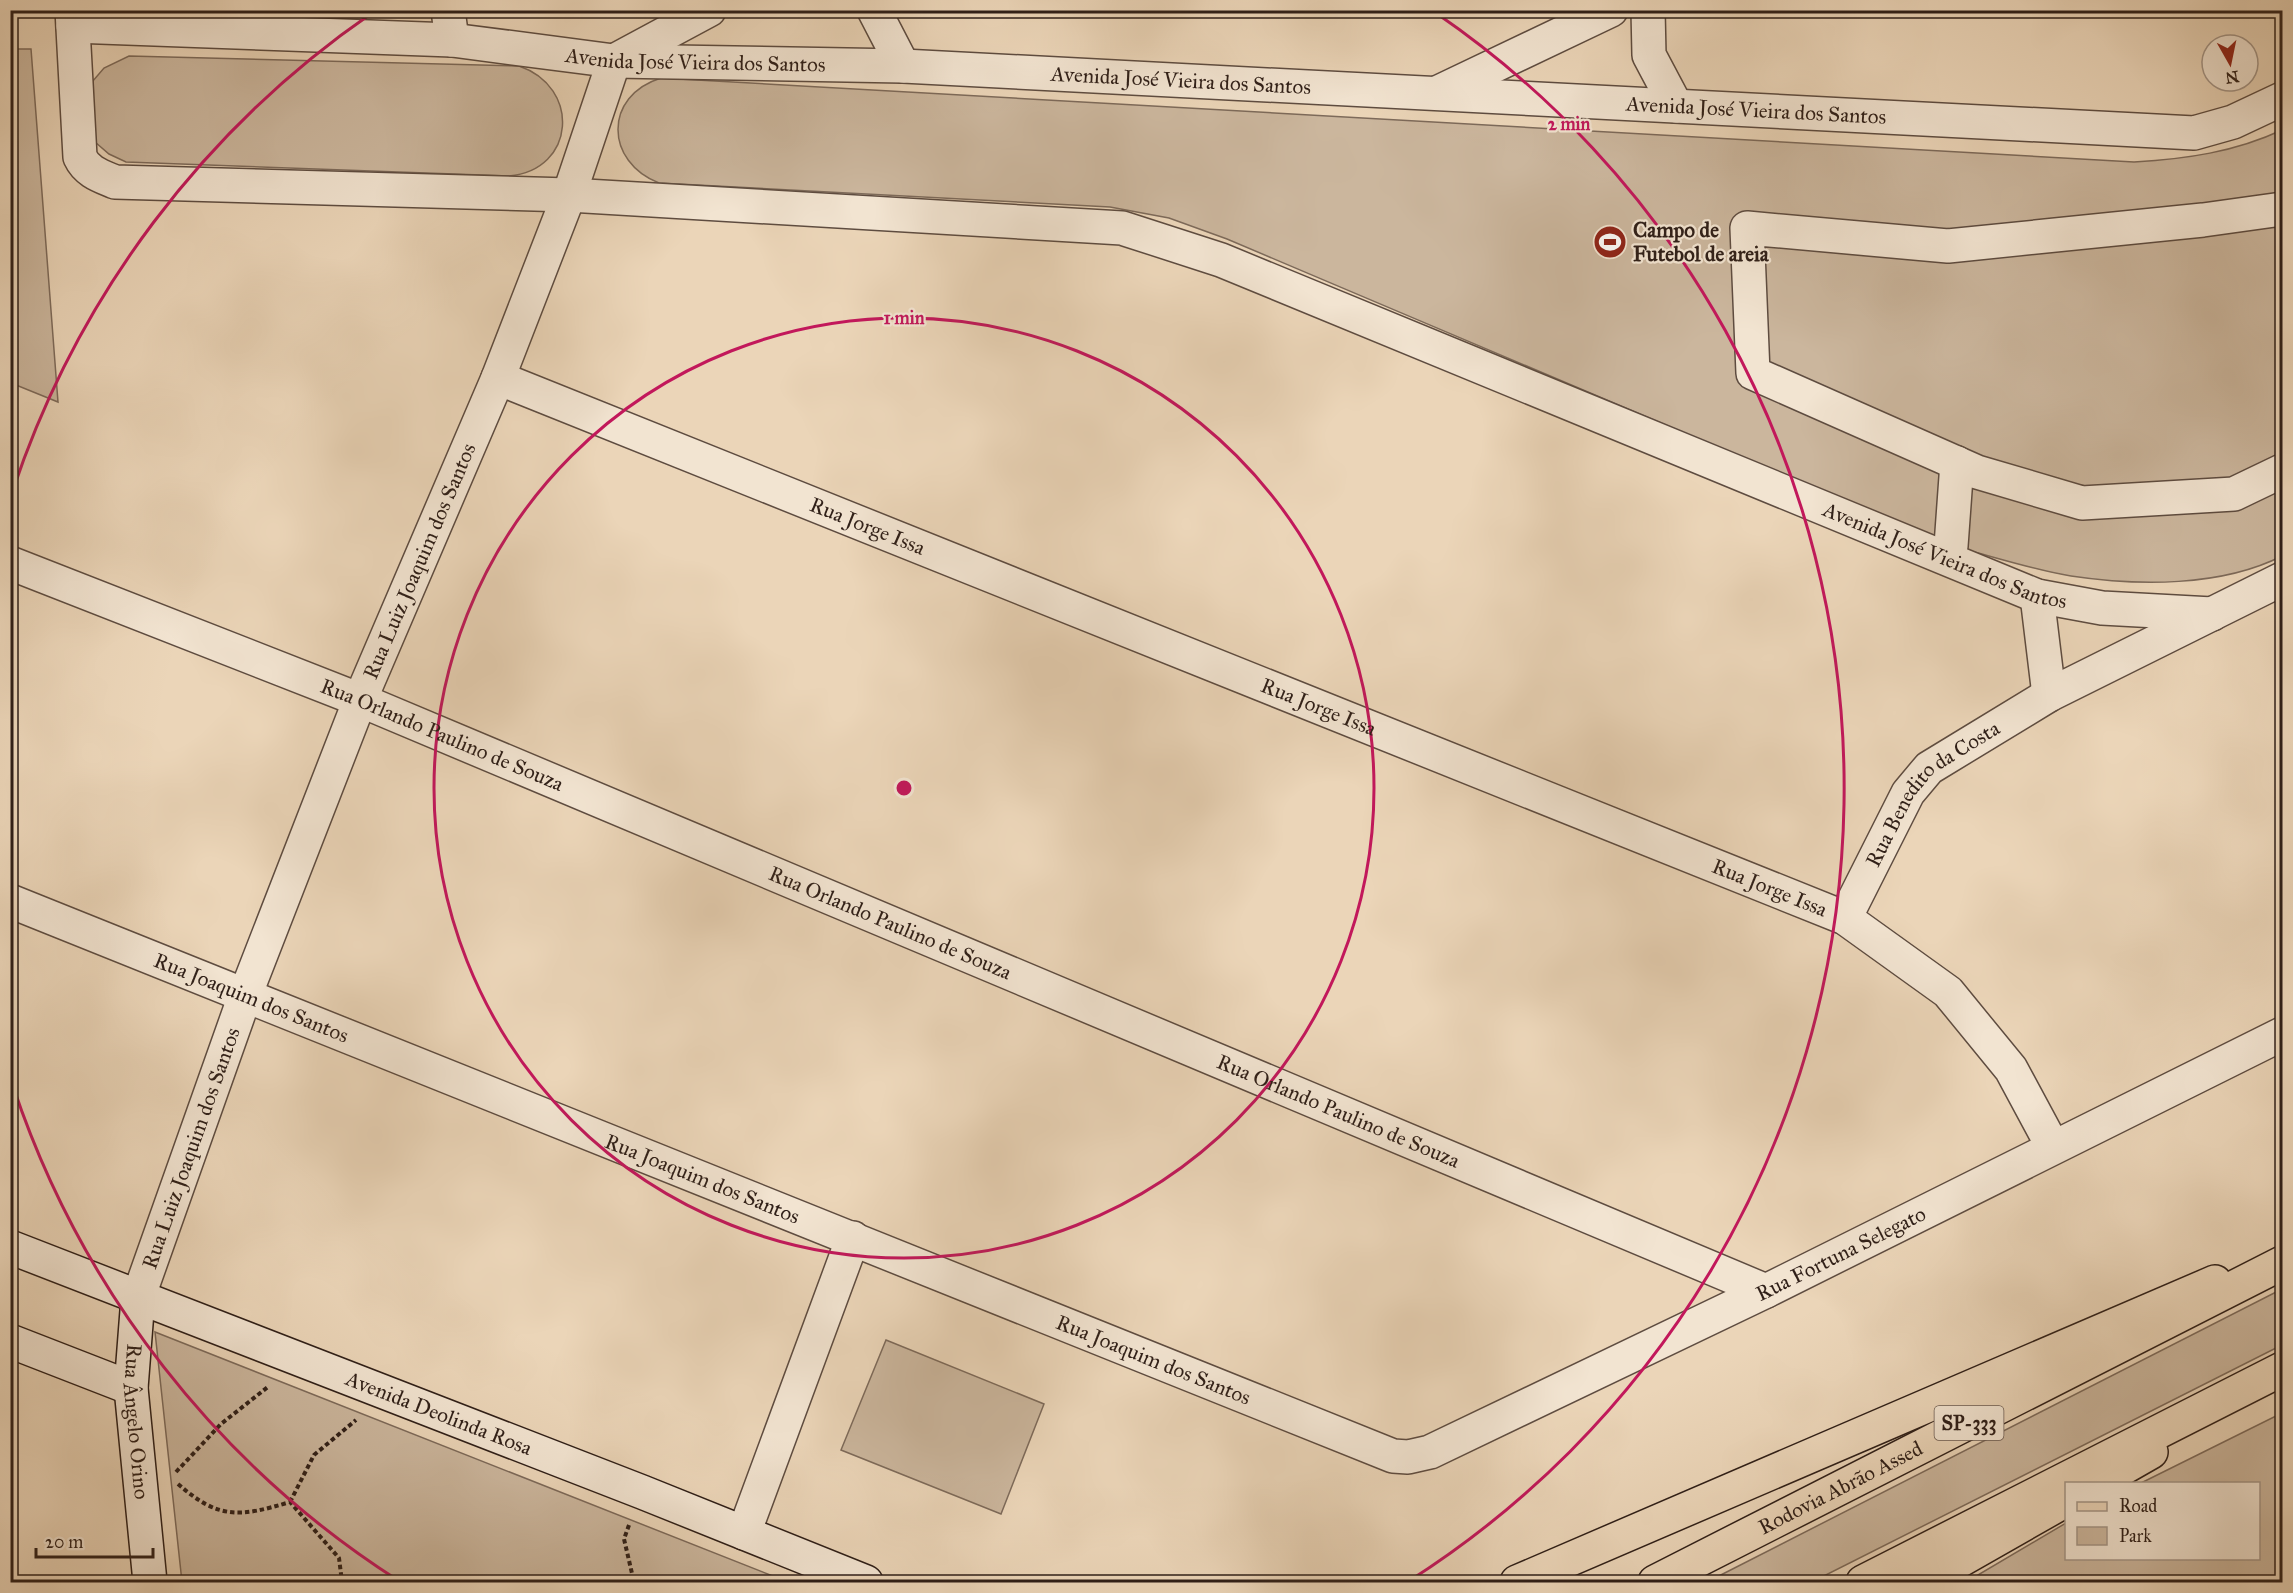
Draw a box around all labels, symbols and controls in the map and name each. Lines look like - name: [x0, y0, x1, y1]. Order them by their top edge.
- north arrow: [2200, 33, 2260, 93]
- street label: Avenida José Vieira dos Santos: [563, 42, 826, 78]
- street label: Avenida José Vieira dos Santos: [1049, 61, 1312, 100]
- text: N: [2224, 67, 2240, 88]
- street label: Avenida José Vieira dos Santos: [1625, 90, 1887, 130]
- text: 2 min: [1548, 113, 1591, 135]
- place label: Campo de Futebol de areia: [1633, 217, 1770, 267]
- sports icon: Campo de Futebol de areia: [1592, 224, 1628, 260]
- text: 1 min: [884, 307, 925, 329]
- street label: Rua Luiz Joaquim dos Santos: [357, 439, 482, 683]
- street label: Rua Jorge Issa: [806, 491, 929, 561]
- street label: Avenida José Vieira dos Santos: [1818, 496, 2069, 614]
- street label: Rua Jorge Issa: [1257, 672, 1380, 742]
- street label: Rua Orlando Paulino de Souza: [317, 673, 568, 797]
- street label: Rua Benedito da Costa: [1860, 715, 2005, 871]
- centre of rings: [894, 778, 914, 798]
- street label: Rua Jorge Issa: [1708, 853, 1831, 923]
- street label: Rua Orlando Paulino de Souza: [765, 860, 1016, 985]
- street label: Rua Joaquim dos Santos: [150, 947, 353, 1049]
- street label: Rua Luiz Joaquim dos Santos: [136, 1024, 246, 1272]
- street label: Rua Orlando Paulino de Souza: [1213, 1049, 1464, 1174]
- street label: Rua Joaquim dos Santos: [601, 1128, 804, 1230]
- street label: Rua Fortuna Selegato: [1752, 1200, 1930, 1307]
- street label: Rua Joaquim dos Santos: [1052, 1309, 1255, 1411]
- street label: Rua Ângelo Orino: [117, 1343, 155, 1501]
- street label: Avenida Deolinda Rosa: [341, 1365, 536, 1461]
- road number: SP-333: [1934, 1406, 2004, 1440]
- street label: Rodovia Abrão Assed: [1754, 1435, 1927, 1540]
- legend: [2065, 1482, 2260, 1560]
- text: Road: [2119, 1495, 2157, 1517]
- scale bar: [36, 1521, 153, 1559]
- text: Park: [2119, 1525, 2152, 1547]
- text: 20 m: [45, 1531, 83, 1553]

